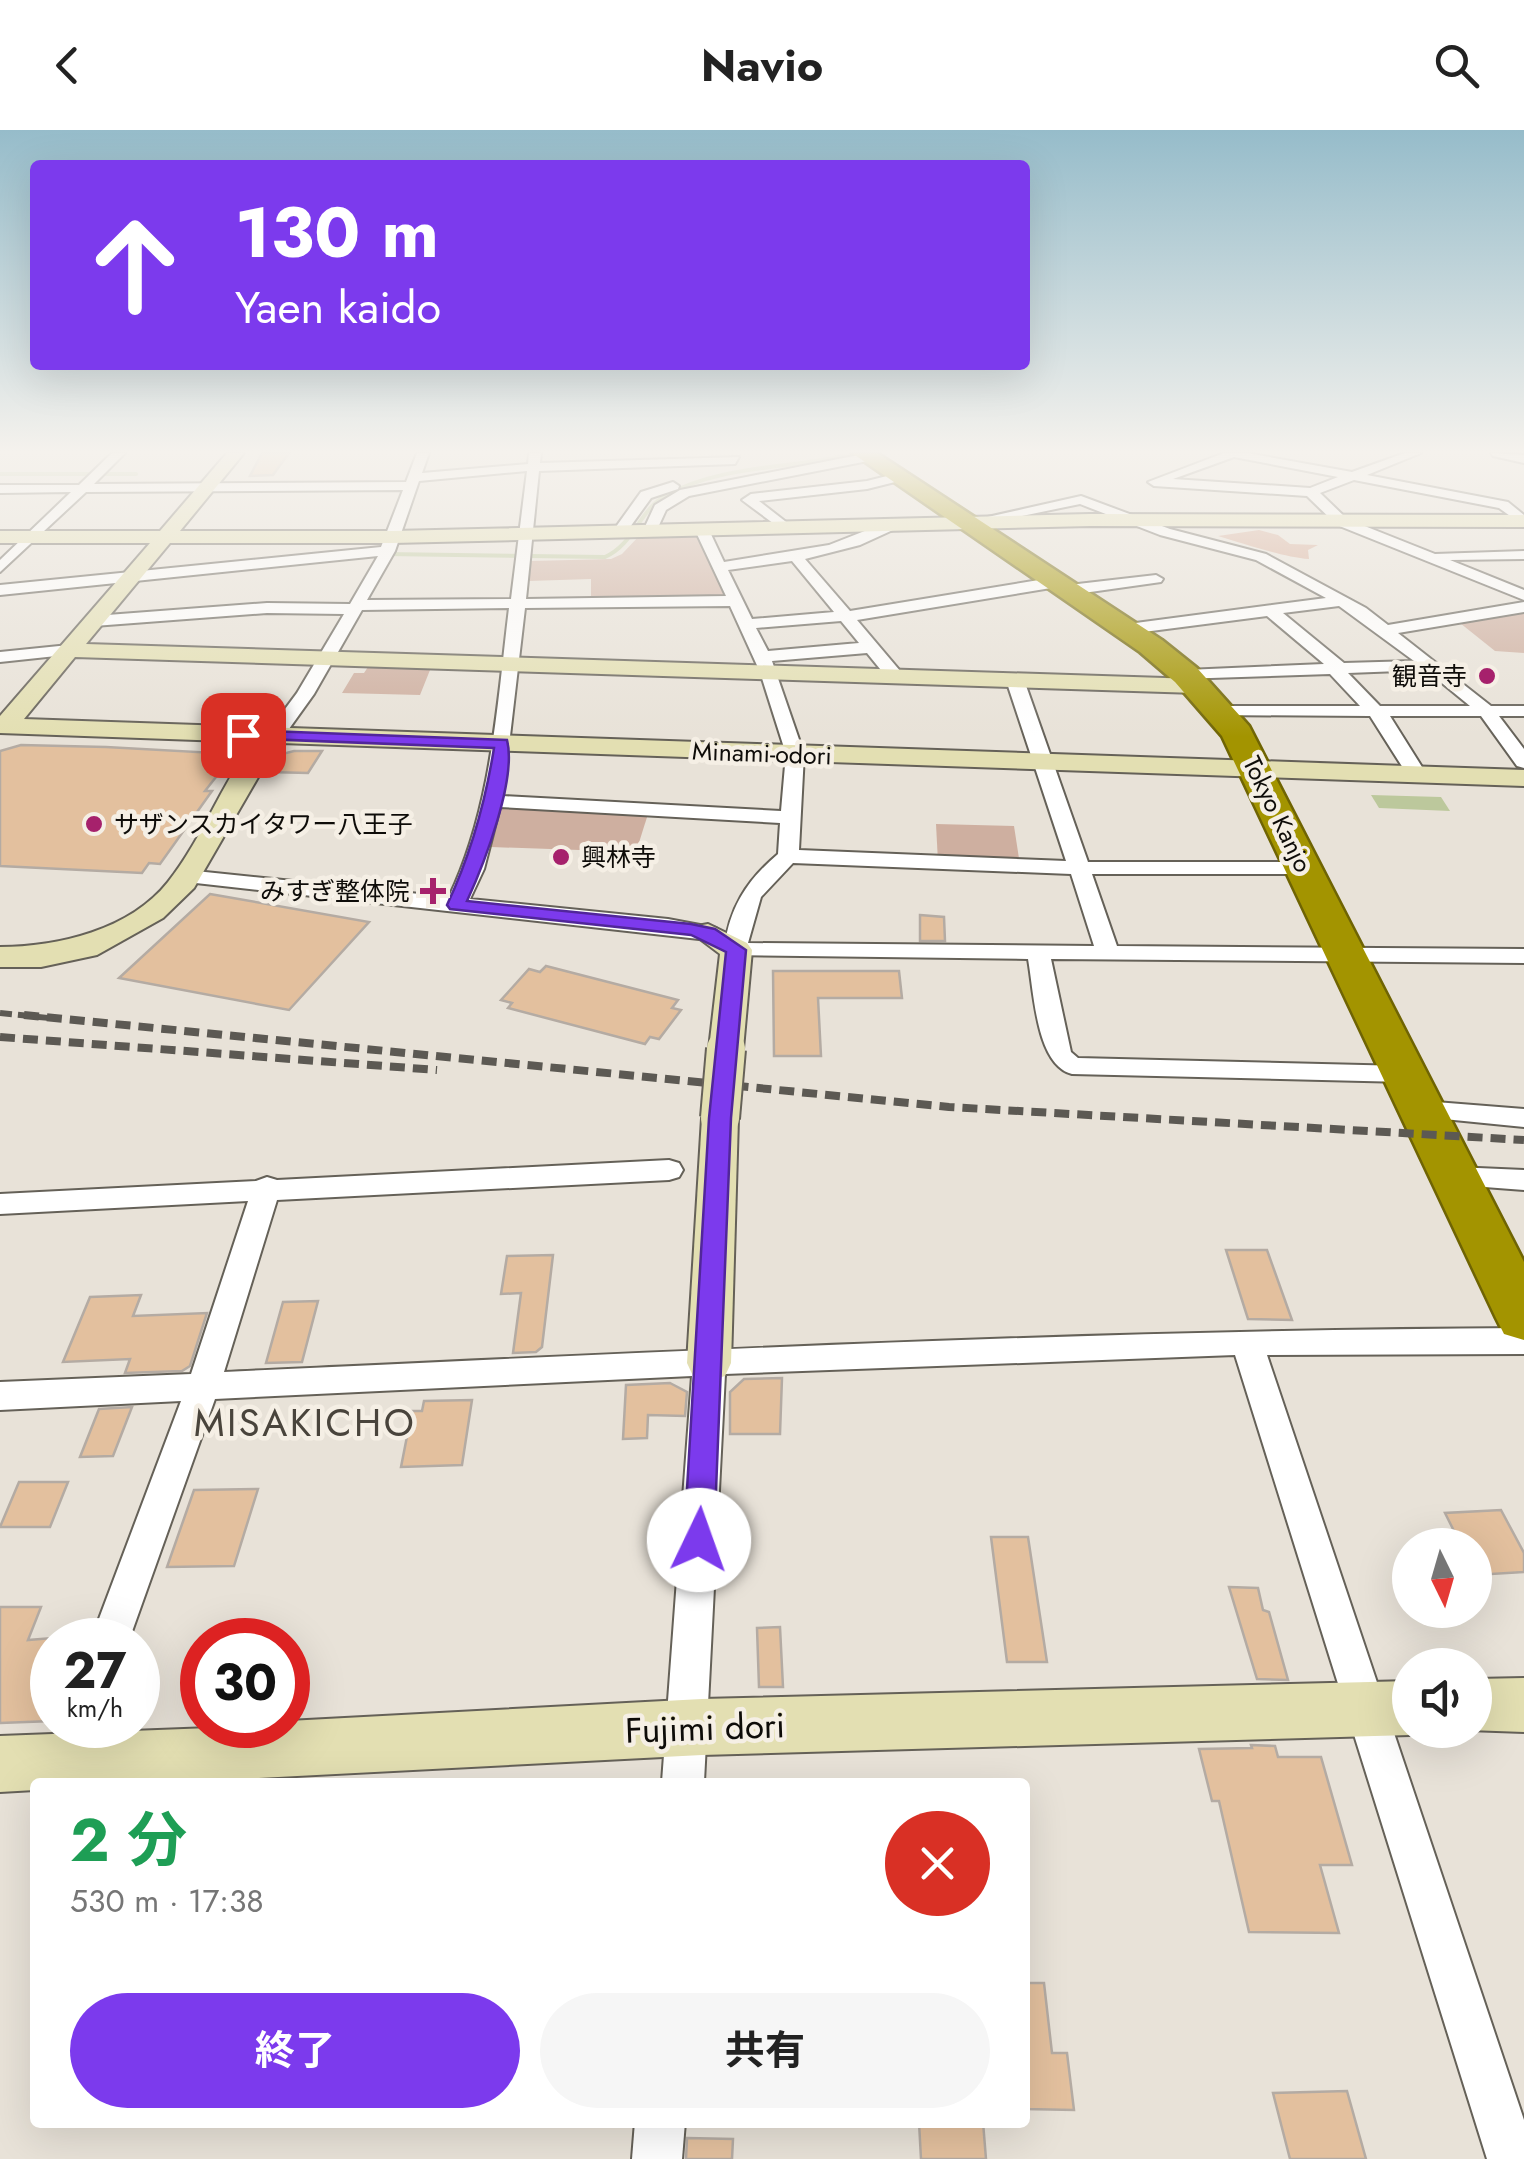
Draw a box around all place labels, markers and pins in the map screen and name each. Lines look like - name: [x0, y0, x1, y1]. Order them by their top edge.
- place label: 観音寺: [1392, 658, 1467, 694]
- marker: 観音寺: [1476, 665, 1498, 687]
- pin: [201, 693, 286, 778]
- place label: サザンスカイタワー八王子: [114, 806, 413, 842]
- marker: サザンスカイタワー八王子: [83, 813, 105, 835]
- place label: 興林寺: [581, 839, 656, 875]
- marker: 興林寺: [550, 846, 572, 868]
- place label: みすぎ整体院: [260, 873, 410, 909]
- marker: みすぎ整体院: [420, 878, 446, 904]

